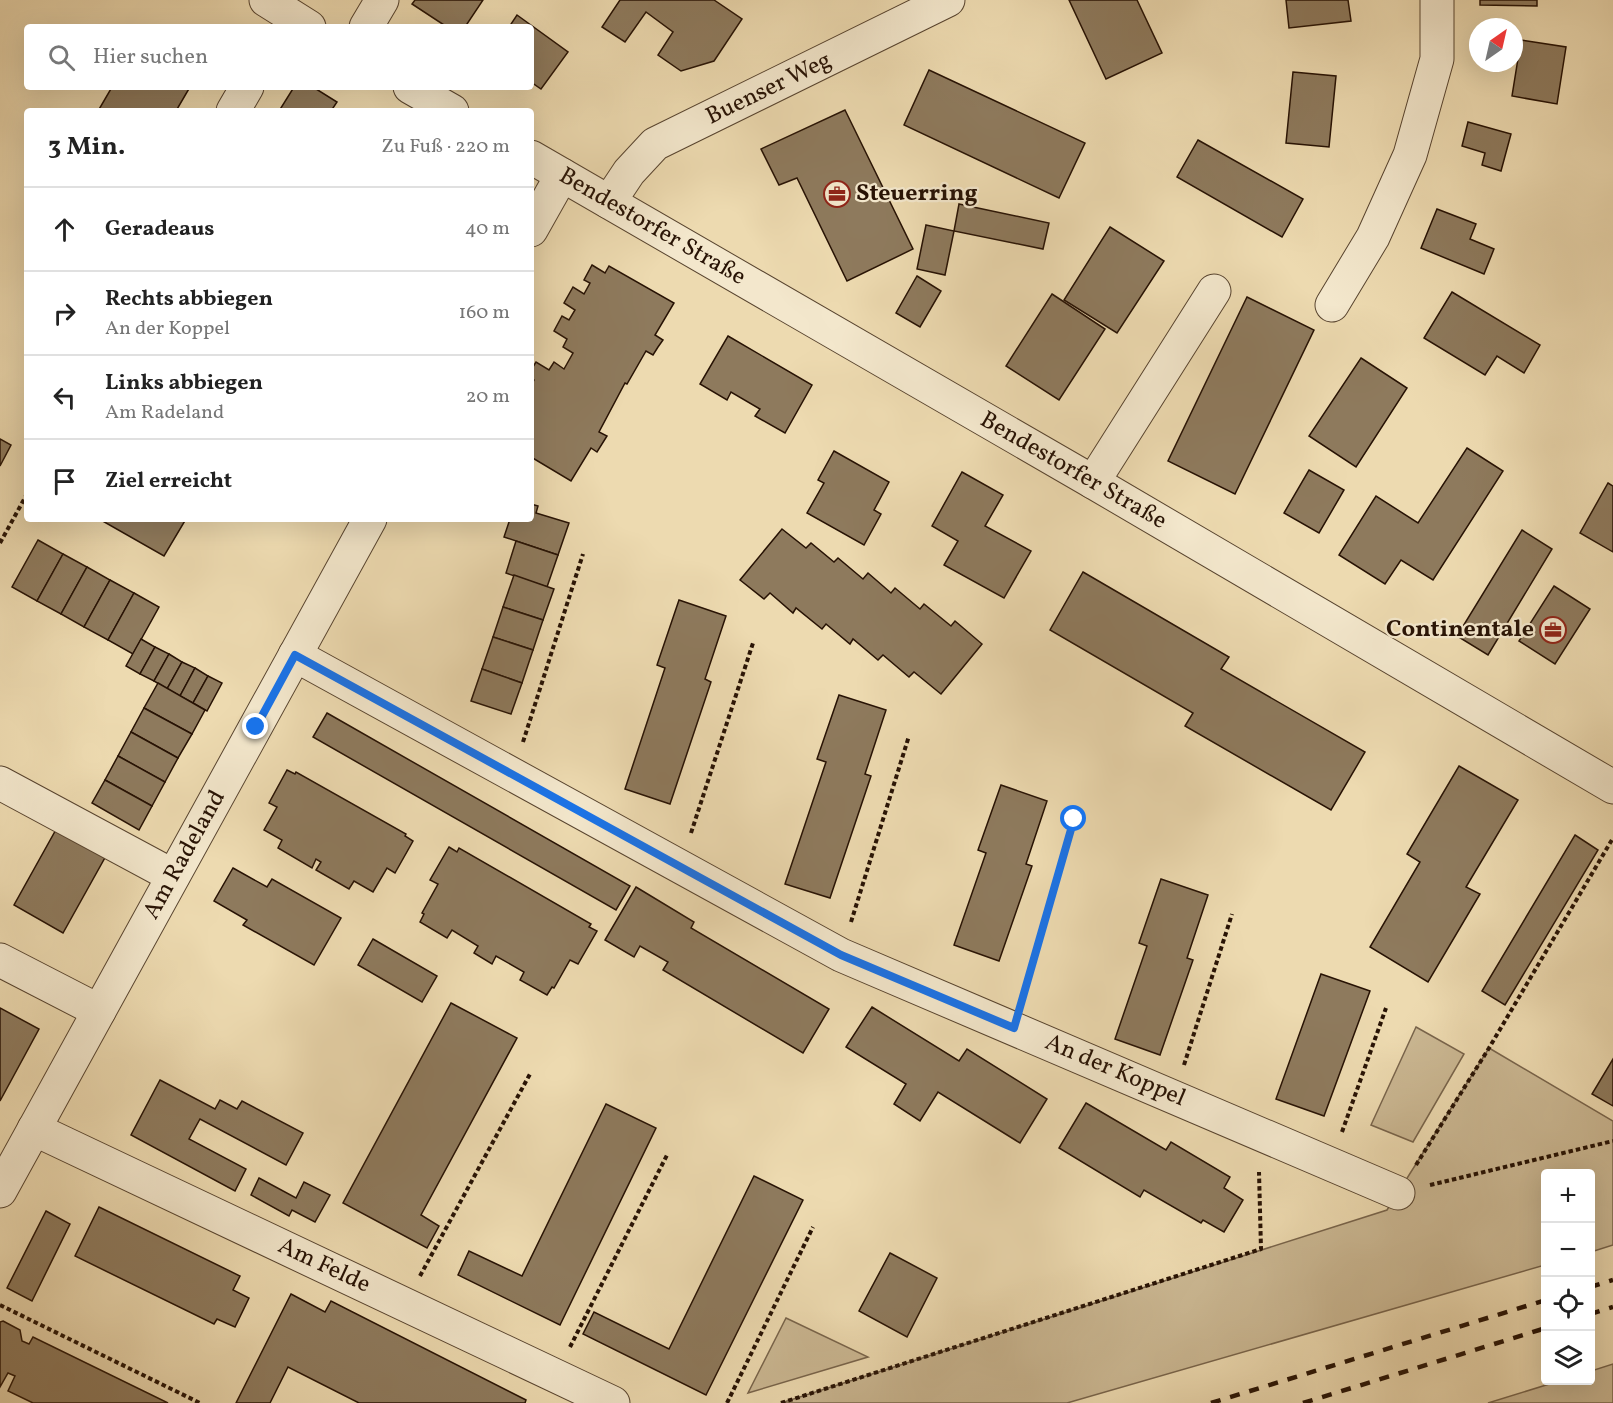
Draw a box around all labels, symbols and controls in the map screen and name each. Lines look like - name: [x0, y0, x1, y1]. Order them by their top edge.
- north arrow: [1469, 18, 1523, 72]
- search box: [24, 24, 534, 90]
- icon: search: [45, 41, 78, 74]
- text: Hier suchen: [93, 42, 208, 73]
- street label: Buenser Weg: [701, 44, 837, 134]
- text: 3 Min.: [48, 129, 125, 165]
- text: Zu Fuß · 220 m: [381, 133, 510, 161]
- street label: Bendestorfer Straße: [552, 160, 752, 294]
- place label: Steuerring: [856, 177, 978, 211]
- office icon: Steuerring: [822, 179, 852, 209]
- icon: ahead: [48, 213, 81, 246]
- text: Geradeaus: [105, 214, 215, 245]
- text: 40 m: [465, 215, 510, 243]
- text: Rechts abbiegen: [105, 284, 273, 315]
- icon: right: [48, 297, 81, 330]
- text: 160 m: [458, 299, 510, 327]
- text: An der Koppel: [105, 315, 230, 343]
- text: Links abbiegen: [105, 368, 263, 399]
- icon: left: [48, 381, 81, 414]
- text: 20 m: [466, 383, 510, 411]
- text: Am Radeland: [105, 399, 224, 427]
- street label: Bendestorfer Straße: [973, 404, 1173, 538]
- icon: arrive: [48, 465, 81, 498]
- text: Ziel erreicht: [105, 466, 232, 497]
- place label: Continentale: [1386, 613, 1534, 647]
- office icon: Continentale: [1538, 615, 1568, 645]
- route end: [242, 713, 268, 739]
- street label: Am Radeland: [135, 784, 235, 926]
- route start: [1060, 805, 1086, 831]
- street label: An der Koppel: [1039, 1026, 1191, 1116]
- map controls: [1541, 1169, 1595, 1385]
- button: +: [1541, 1169, 1595, 1223]
- button: −: [1541, 1223, 1595, 1277]
- street label: Am Felde: [272, 1230, 376, 1302]
- button: locate: [1541, 1277, 1595, 1331]
- button: layers: [1541, 1331, 1595, 1385]

